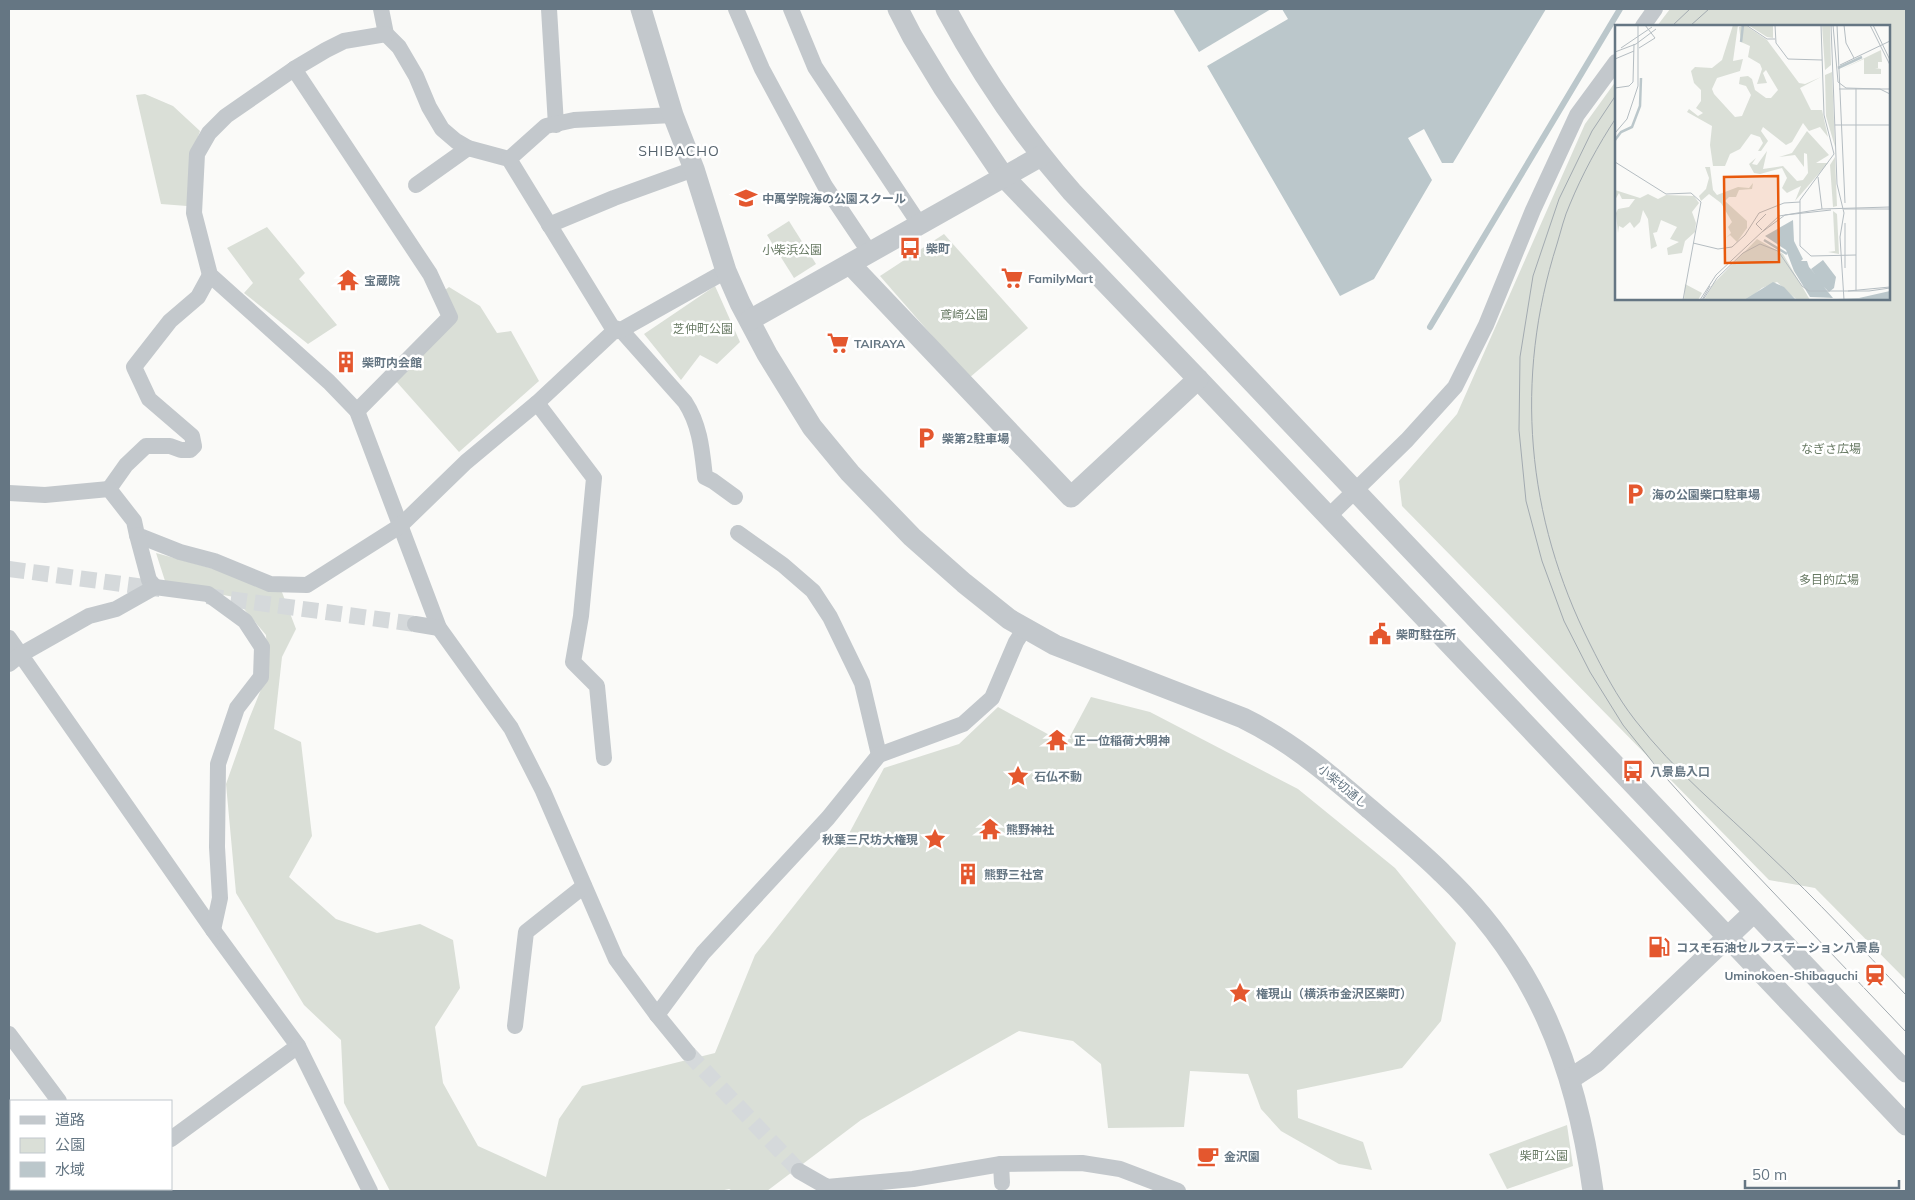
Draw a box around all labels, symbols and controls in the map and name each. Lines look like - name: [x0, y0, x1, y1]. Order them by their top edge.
- inset map: [1615, 25, 1890, 300]
- district label: SHIBACHO: [638, 142, 720, 160]
- school or university icon: 中萬学院海の公園スクール: [733, 185, 759, 211]
- place label: 中萬学院海の公園スクール: [762, 191, 906, 206]
- bus stop icon: 柴町: [897, 235, 923, 261]
- place label: 柴町: [926, 241, 950, 256]
- park label: 小柴浜公園: [762, 242, 822, 257]
- supermarket icon: FamilyMart: [999, 265, 1025, 291]
- temple icon: 宝蔵院: [335, 267, 361, 293]
- place label: FamilyMart: [1028, 271, 1094, 286]
- place label: 宝蔵院: [364, 273, 400, 288]
- park label: 鳶崎公園: [940, 307, 988, 322]
- park label: 芝仲町公園: [673, 321, 733, 336]
- supermarket icon: TAIRAYA: [825, 330, 851, 356]
- place label: TAIRAYA: [854, 336, 905, 351]
- building icon: 柴町内会館: [333, 349, 359, 375]
- place label: 柴町内会館: [362, 355, 422, 370]
- parking icon: 柴第2駐車場: [913, 425, 939, 451]
- place label: 柴第2駐車場: [942, 431, 1009, 446]
- park label: なぎさ広場: [1801, 441, 1861, 456]
- parking icon: 海の公園柴口駐車場: [1622, 481, 1648, 507]
- place label: 海の公園柴口駐車場: [1652, 487, 1760, 502]
- park label: 多目的広場: [1799, 572, 1859, 587]
- public building icon: 柴町駐在所: [1367, 621, 1393, 647]
- place label: 柴町駐在所: [1396, 627, 1456, 642]
- temple icon: 正一位稲荷大明神: [1044, 727, 1070, 753]
- place label: 正一位稲荷大明神: [1074, 733, 1170, 748]
- bus stop icon: 八景島入口: [1620, 758, 1646, 784]
- street label: 小柴切通し: [1315, 761, 1371, 811]
- place icon: 石仏不動: [1005, 763, 1031, 789]
- place label: 八景島入口: [1650, 764, 1710, 779]
- place label: 石仏不動: [1034, 769, 1082, 784]
- temple icon: 熊野神社: [977, 816, 1003, 842]
- place label: 熊野神社: [1006, 822, 1054, 837]
- place icon: 秋葉三尺坊大権現: [922, 826, 948, 852]
- place label: 秋葉三尺坊大権現: [822, 832, 918, 847]
- building icon: 熊野三社宮: [955, 861, 981, 887]
- place label: 熊野三社宮: [984, 867, 1044, 882]
- fuel station icon: コスモ石油セルフステーション八景島: [1646, 934, 1672, 960]
- place label: コスモ石油セルフステーション八景島: [1676, 940, 1880, 955]
- station icon: Uminokoen-Shibaguchi: [1862, 962, 1888, 988]
- place label: Uminokoen-Shibaguchi: [1724, 968, 1858, 983]
- place icon: 権現山（横浜市金沢区柴町）: [1227, 980, 1253, 1006]
- place label: 権現山（横浜市金沢区柴町）: [1256, 986, 1412, 1001]
- legend: [10, 1100, 172, 1190]
- text: 道路: [55, 1110, 85, 1129]
- text: 公園: [55, 1135, 85, 1154]
- cafe icon: 金沢園: [1195, 1143, 1221, 1169]
- park label: 柴町公園: [1520, 1148, 1568, 1163]
- place label: 金沢園: [1224, 1149, 1260, 1164]
- scale bar: [1745, 1158, 1899, 1190]
- text: 水域: [55, 1160, 85, 1179]
- text: 50 m: [1752, 1165, 1787, 1184]

